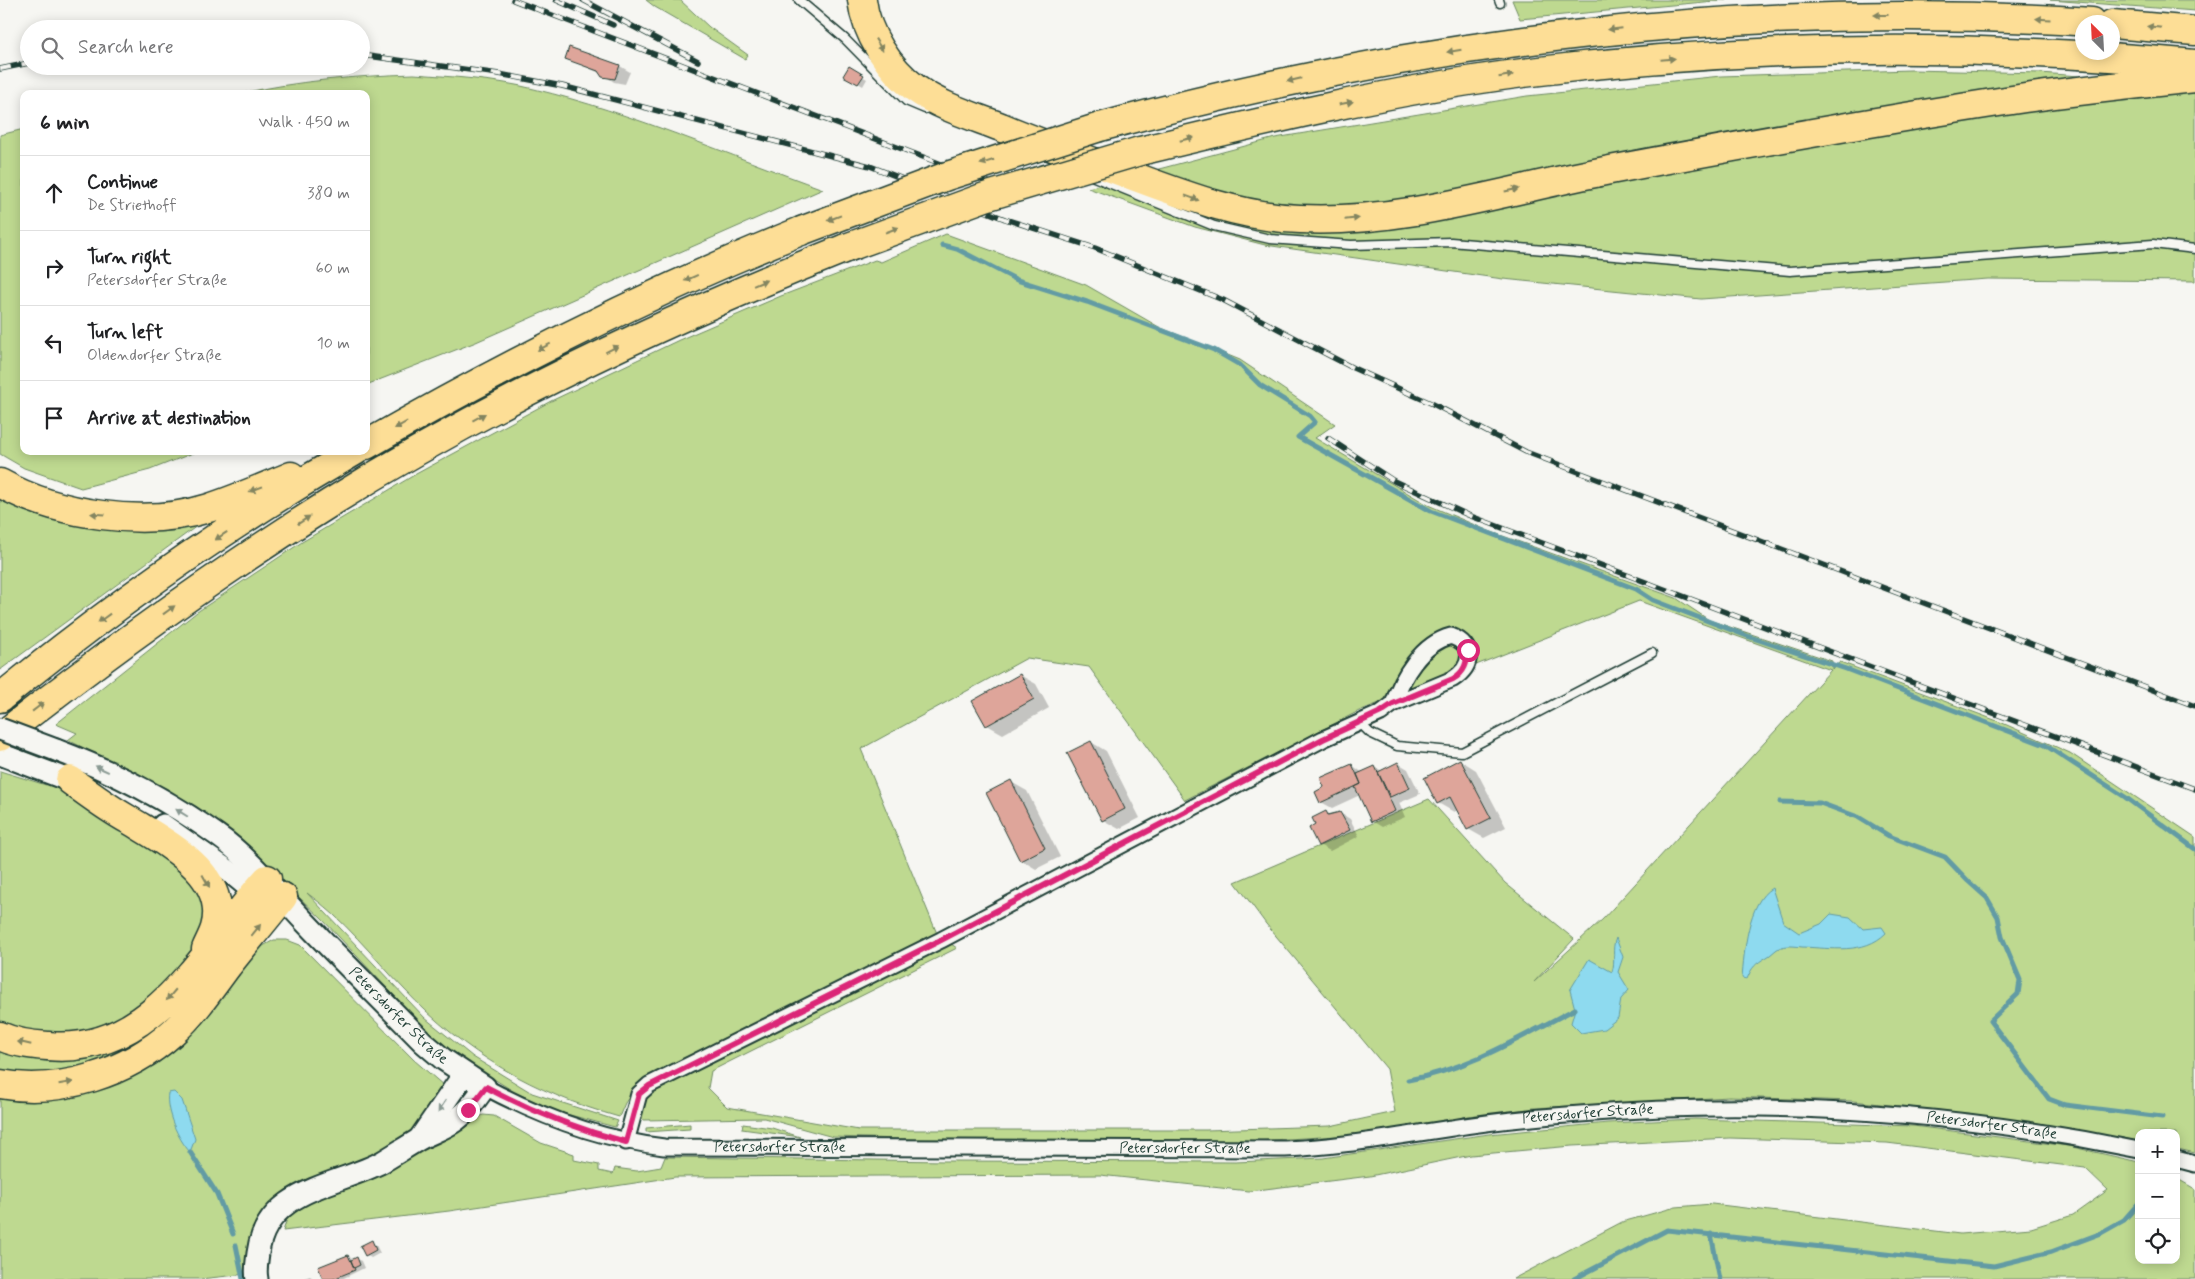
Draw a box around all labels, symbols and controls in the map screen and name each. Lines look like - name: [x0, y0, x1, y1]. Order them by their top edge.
- one-way arrow: [1873, 12, 1889, 20]
- one-way arrow: [2035, 15, 2051, 23]
- north arrow: [2075, 15, 2120, 60]
- search box: [20, 20, 370, 75]
- one-way arrow: [2145, 23, 2161, 31]
- one-way arrow: [1607, 25, 1623, 33]
- icon: search: [38, 34, 66, 62]
- text: Search here: [78, 35, 174, 60]
- one-way arrow: [874, 39, 883, 52]
- one-way arrow: [1446, 47, 1462, 55]
- one-way arrow: [1660, 54, 1676, 62]
- one-way arrow: [1498, 72, 1514, 80]
- one-way arrow: [1287, 76, 1302, 84]
- one-way arrow: [1338, 99, 1354, 107]
- text: 6 min: [40, 109, 90, 137]
- text: Walk · 450 m: [259, 112, 350, 133]
- one-way arrow: [1180, 135, 1195, 143]
- one-way arrow: [979, 159, 994, 167]
- text: Continue: [87, 170, 158, 195]
- icon: ahead: [40, 179, 68, 207]
- text: 380 m: [307, 183, 350, 204]
- one-way arrow: [1505, 186, 1520, 194]
- one-way arrow: [1185, 194, 1200, 202]
- text: De Striethoff: [87, 195, 176, 216]
- one-way arrow: [826, 214, 841, 222]
- one-way arrow: [1345, 215, 1361, 223]
- one-way arrow: [885, 226, 900, 234]
- text: Turn right: [87, 245, 171, 270]
- icon: right: [40, 254, 68, 282]
- text: 60 m: [316, 258, 350, 279]
- text: Petersdorfer Straße: [87, 270, 227, 291]
- one-way arrow: [684, 274, 698, 282]
- one-way arrow: [753, 279, 768, 287]
- text: Turn left: [87, 320, 163, 345]
- icon: left: [40, 329, 68, 357]
- text: 10 m: [317, 333, 350, 354]
- one-way arrow: [537, 343, 551, 351]
- text: Oldendorfer Straße: [87, 345, 222, 366]
- one-way arrow: [605, 345, 619, 353]
- icon: arrive: [40, 404, 68, 432]
- text: Arrive at destination: [87, 406, 251, 431]
- one-way arrow: [472, 413, 487, 421]
- one-way arrow: [394, 420, 408, 429]
- one-way arrow: [249, 486, 264, 494]
- one-way arrow: [90, 510, 106, 518]
- one-way arrow: [297, 515, 310, 525]
- one-way arrow: [215, 531, 228, 541]
- one-way arrow: [162, 605, 176, 615]
- one-way arrow: [97, 613, 111, 623]
- route start: [1457, 639, 1480, 662]
- one-way arrow: [31, 702, 44, 713]
- one-way arrow: [95, 765, 109, 773]
- one-way arrow: [176, 808, 189, 817]
- one-way arrow: [202, 874, 211, 888]
- one-way arrow: [251, 924, 262, 937]
- street label: Petersdorfer Straße: [344, 963, 452, 1069]
- one-way arrow: [165, 989, 176, 1002]
- one-way arrow: [17, 1039, 32, 1047]
- one-way arrow: [58, 1079, 74, 1087]
- one-way arrow: [437, 1099, 446, 1112]
- route end: [457, 1099, 480, 1122]
- street label: Petersdorfer Straße: [1521, 1100, 1654, 1129]
- street label: Petersdorfer Straße: [1926, 1108, 2059, 1145]
- map controls: [2135, 1129, 2180, 1264]
- button: +: [2135, 1129, 2180, 1174]
- street label: Petersdorfer Straße: [714, 1137, 846, 1158]
- street label: Petersdorfer Straße: [1119, 1138, 1251, 1159]
- button: −: [2135, 1174, 2180, 1219]
- button: locate: [2135, 1219, 2180, 1264]

